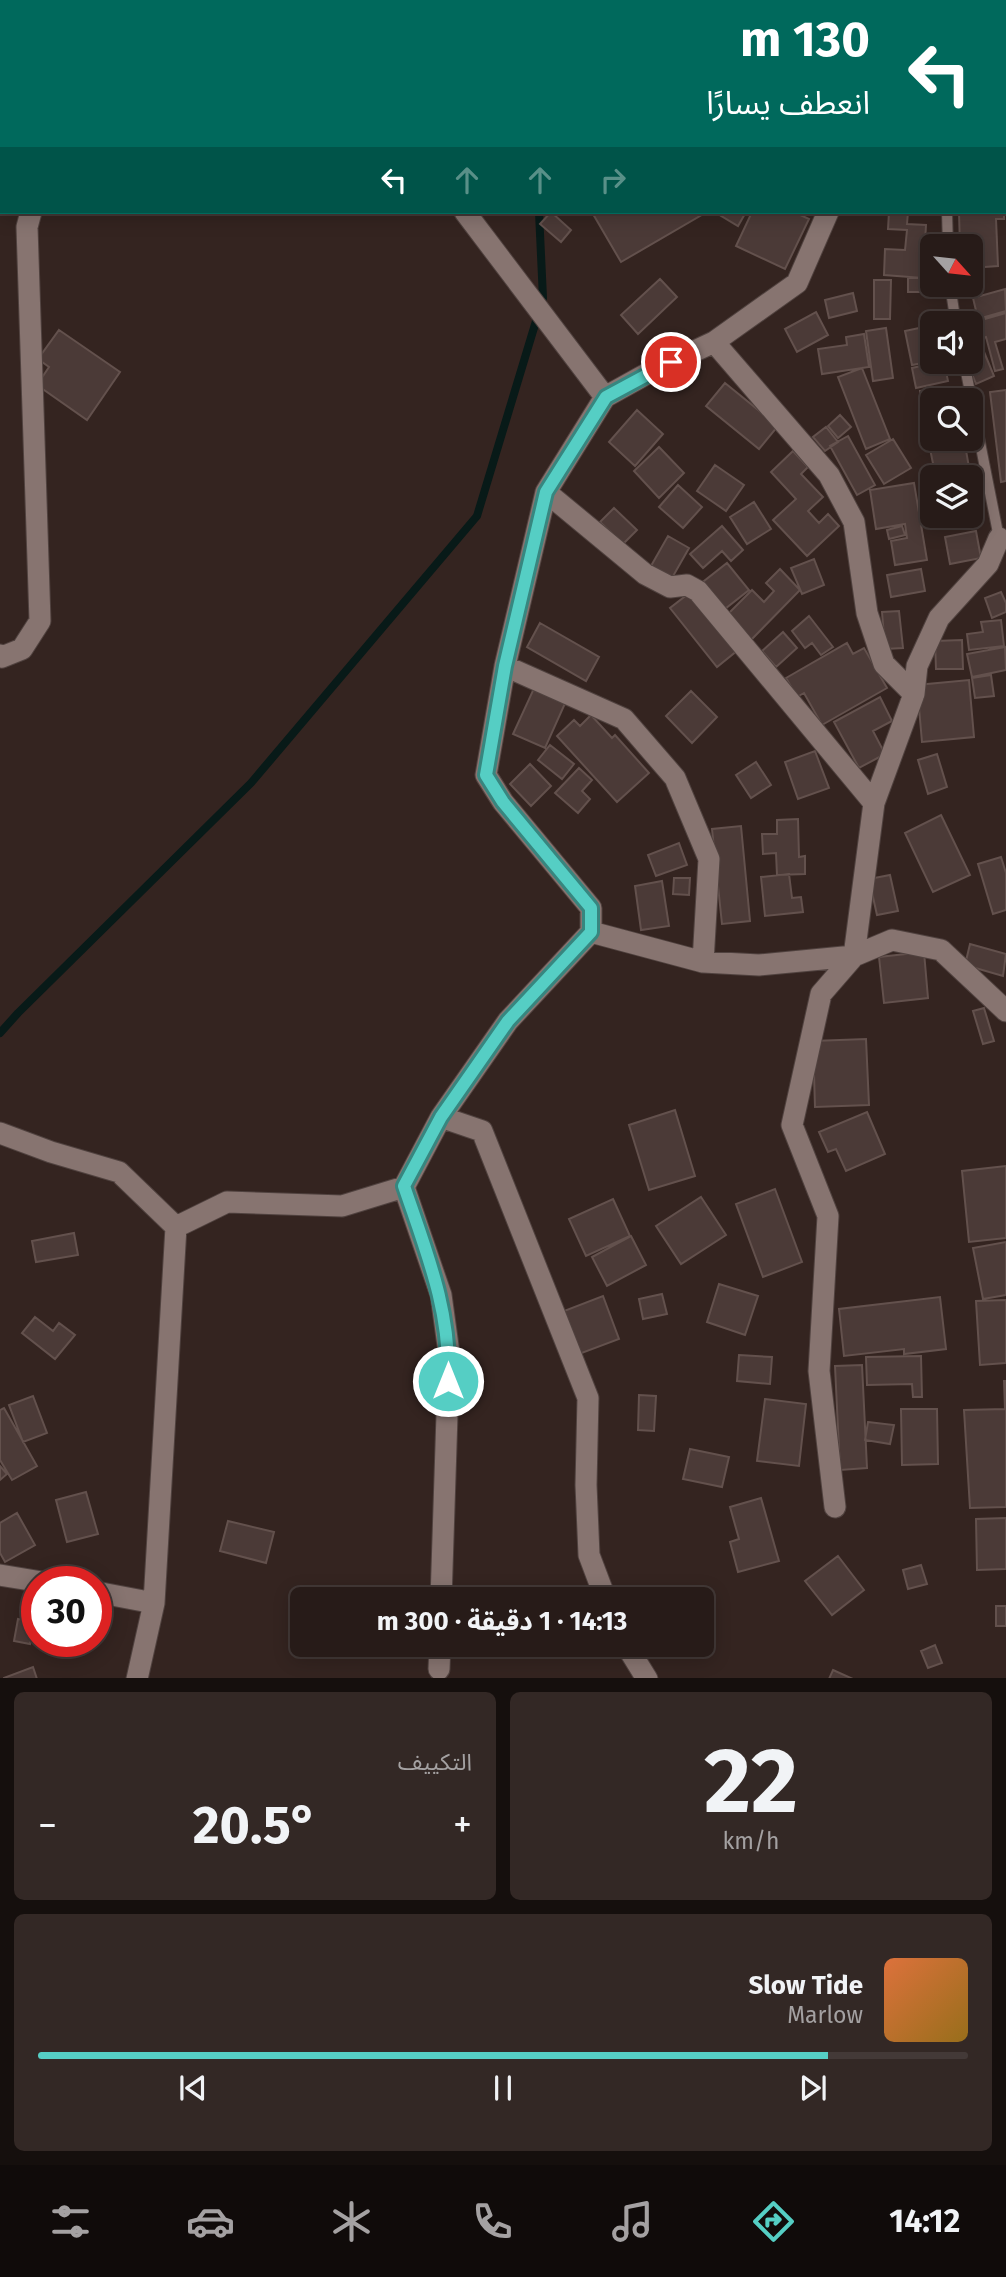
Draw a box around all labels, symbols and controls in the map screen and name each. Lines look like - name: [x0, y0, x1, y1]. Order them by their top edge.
- text: 130 m: [740, 10, 870, 69]
- icon: left: [894, 28, 985, 119]
- text: انعطف يسارًا: [706, 84, 870, 122]
- icon: left: [375, 161, 413, 199]
- icon: ahead: [448, 161, 486, 199]
- icon: ahead: [521, 161, 559, 199]
- icon: right: [594, 161, 632, 199]
- north arrow: [920, 234, 984, 298]
- map controls: [920, 234, 983, 528]
- button: sound: [920, 311, 983, 374]
- pin: [641, 332, 701, 392]
- icon: arrive: [652, 343, 690, 381]
- button: search: [920, 388, 983, 451]
- button: layers: [920, 465, 983, 528]
- position arrow: [411, 1344, 485, 1418]
- speed limit sign: 30: [21, 1566, 112, 1657]
- text: 14:13 · 1 دقيقة · 300 m: [377, 1606, 627, 1637]
- text: 22: [704, 1727, 798, 1836]
- text: التكييف: [398, 1748, 472, 1776]
- text: 20.5°: [193, 1794, 317, 1857]
- text: −: [38, 1802, 57, 1848]
- text: +: [453, 1802, 472, 1848]
- text: km/h: [723, 1827, 779, 1855]
- text: Slow Tide: [748, 1970, 863, 2001]
- text: Marlow: [787, 2001, 863, 2029]
- icon: previous: [174, 2069, 212, 2107]
- icon: pause: [484, 2069, 522, 2107]
- icon: next: [794, 2069, 832, 2107]
- icon: filters: [46, 2197, 95, 2246]
- icon: car: [186, 2197, 235, 2246]
- icon: climate: [327, 2197, 376, 2246]
- icon: phone: [468, 2197, 517, 2246]
- icon: music: [608, 2197, 657, 2246]
- icon: directions: [749, 2197, 798, 2246]
- text: 14:12: [889, 2202, 960, 2240]

